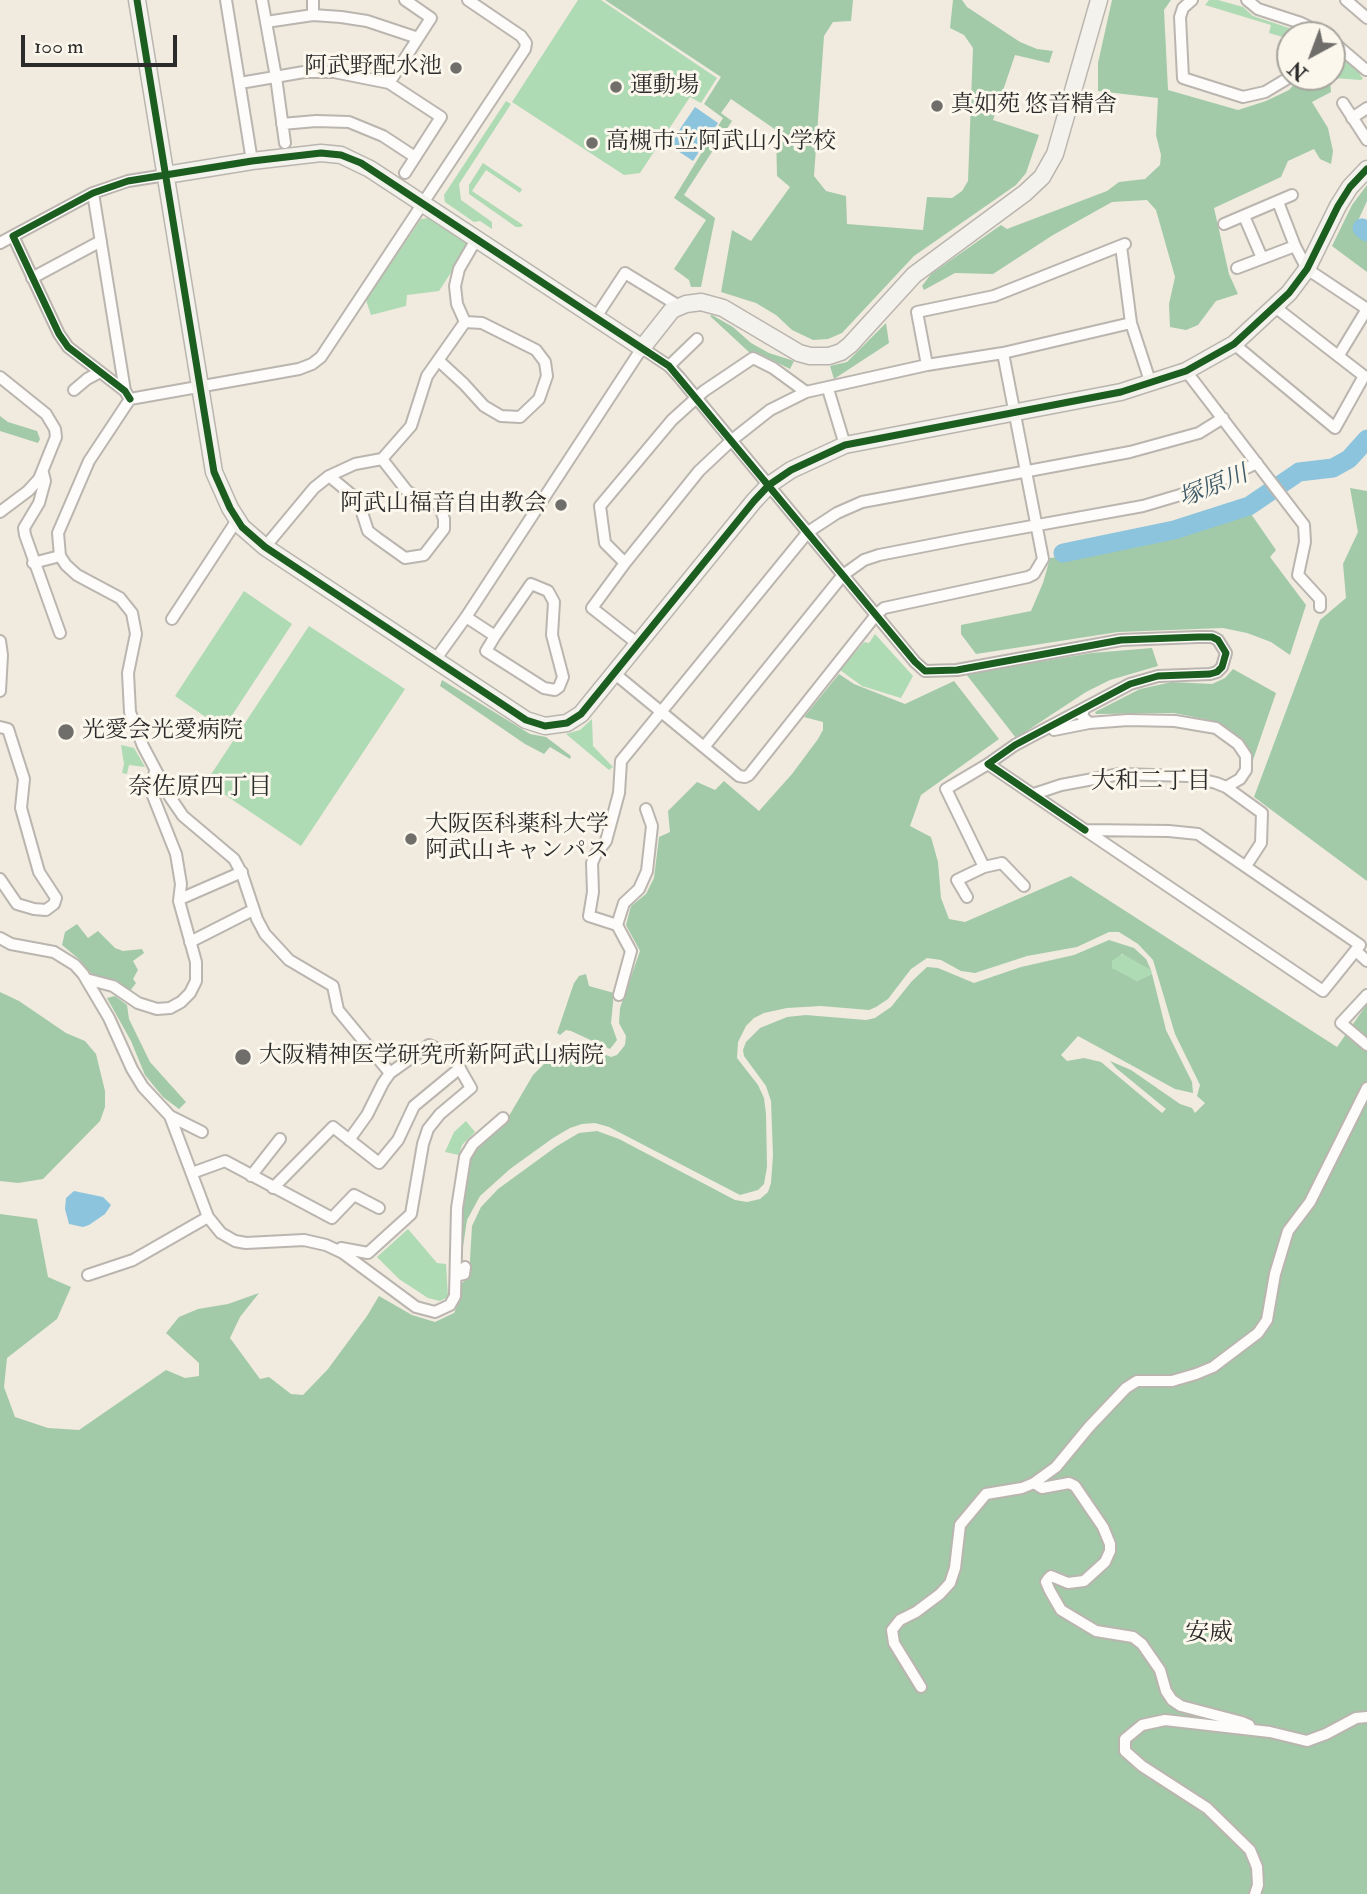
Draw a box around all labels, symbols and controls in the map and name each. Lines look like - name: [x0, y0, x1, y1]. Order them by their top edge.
- scale bar: [24, 21, 180, 65]
- north arrow: [1276, 21, 1346, 91]
- text: 100 m: [34, 33, 84, 60]
- place label: 阿武野配水池: [304, 54, 442, 82]
- text: N: [1284, 56, 1313, 85]
- marker: 阿武野配水池: [448, 60, 464, 76]
- place label: 運動場: [630, 73, 699, 101]
- marker: 運動場: [608, 79, 624, 95]
- place label: 真如苑 悠音精舎: [951, 92, 1117, 120]
- marker: 真如苑 悠音精舎: [929, 98, 945, 114]
- place label: 高槻市立阿武山小学校: [606, 129, 836, 157]
- marker: 高槻市立阿武山小学校: [584, 135, 600, 151]
- water label: 塚原川: [1175, 461, 1253, 515]
- place label: 阿武山福音自由教会: [340, 491, 547, 519]
- marker: 阿武山福音自由教会: [553, 497, 569, 513]
- place label: 光愛会光愛病院: [82, 718, 243, 746]
- marker: 光愛会光愛病院: [56, 722, 76, 742]
- district label: 大和二丁目: [1091, 769, 1211, 797]
- district label: 奈佐原四丁目: [128, 775, 272, 803]
- place label: 大阪医科薬科大学 阿武山キャンパス: [425, 812, 609, 866]
- marker: 大阪医科薬科大学 阿武山キャンパス: [403, 831, 419, 847]
- place label: 大阪精神医学研究所新阿武山病院: [259, 1043, 604, 1071]
- marker: 大阪精神医学研究所新阿武山病院: [233, 1047, 253, 1067]
- district label: 安威: [1185, 1621, 1233, 1649]

